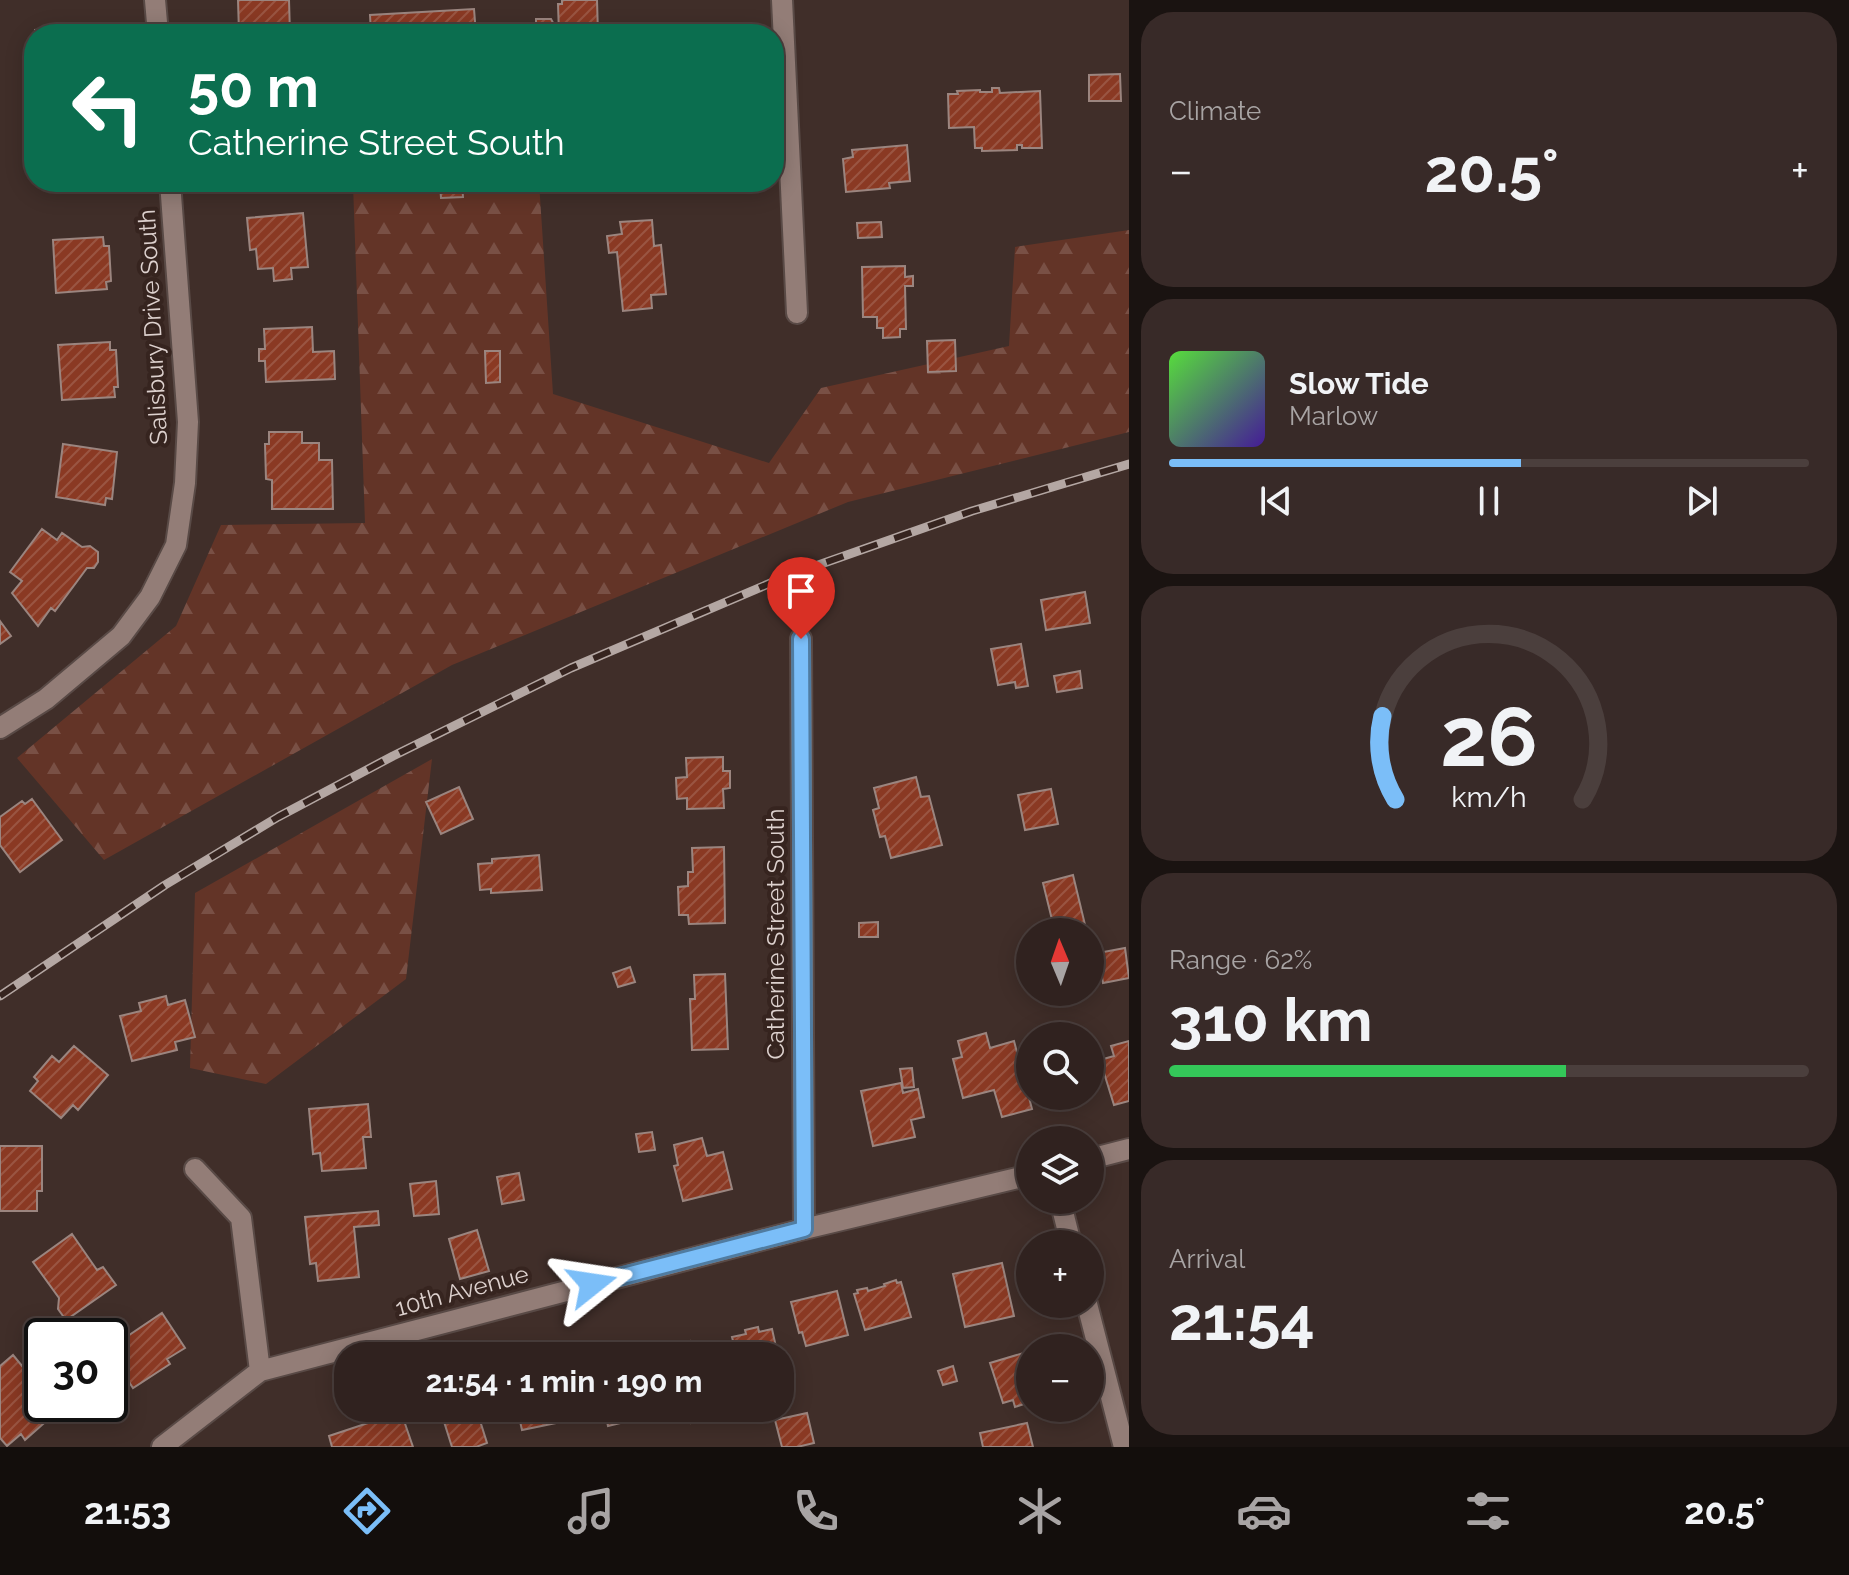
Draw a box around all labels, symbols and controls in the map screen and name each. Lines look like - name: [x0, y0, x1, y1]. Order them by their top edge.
- text: 50 m: [188, 54, 319, 120]
- icon: left: [56, 56, 160, 160]
- text: Climate: [1169, 96, 1261, 126]
- text: Catherine Street South: [188, 121, 565, 163]
- text: 20.5°: [1424, 136, 1559, 206]
- text: −: [1169, 145, 1193, 196]
- text: +: [1791, 145, 1809, 196]
- street label: Salisbury Drive South: [132, 209, 173, 445]
- text: Slow Tide: [1289, 366, 1429, 401]
- text: Marlow: [1289, 401, 1378, 431]
- icon: previous: [1254, 479, 1298, 523]
- icon: pause: [1467, 479, 1511, 523]
- icon: next: [1680, 479, 1724, 523]
- pin: [767, 557, 835, 639]
- icon: arrive: [779, 569, 823, 613]
- text: 26: [1440, 687, 1538, 784]
- text: km/h: [1451, 780, 1527, 814]
- street label: Catherine Street South: [761, 808, 790, 1060]
- north arrow: [1016, 918, 1104, 1006]
- map controls: [1016, 918, 1104, 1422]
- text: Range · 62%: [1169, 945, 1312, 975]
- text: 310 km: [1169, 985, 1373, 1055]
- button: search: [1016, 1022, 1104, 1110]
- button: layers: [1016, 1126, 1104, 1214]
- button: +: [1016, 1230, 1104, 1318]
- position arrow: [550, 1242, 634, 1326]
- text: Arrival: [1169, 1244, 1245, 1274]
- street label: 10th Avenue: [392, 1259, 532, 1322]
- text: 21:54: [1169, 1284, 1315, 1354]
- speed limit sign: 30: [24, 1318, 128, 1422]
- button: −: [1016, 1334, 1104, 1422]
- text: 21:54 · 1 min · 190 m: [426, 1364, 702, 1399]
- icon: directions: [339, 1483, 395, 1539]
- icon: music: [563, 1483, 619, 1539]
- icon: phone: [788, 1483, 844, 1539]
- icon: climate: [1012, 1483, 1068, 1539]
- icon: car: [1236, 1483, 1292, 1539]
- icon: filters: [1460, 1483, 1516, 1539]
- text: 21:53: [84, 1490, 171, 1532]
- text: 20.5°: [1684, 1490, 1765, 1532]

